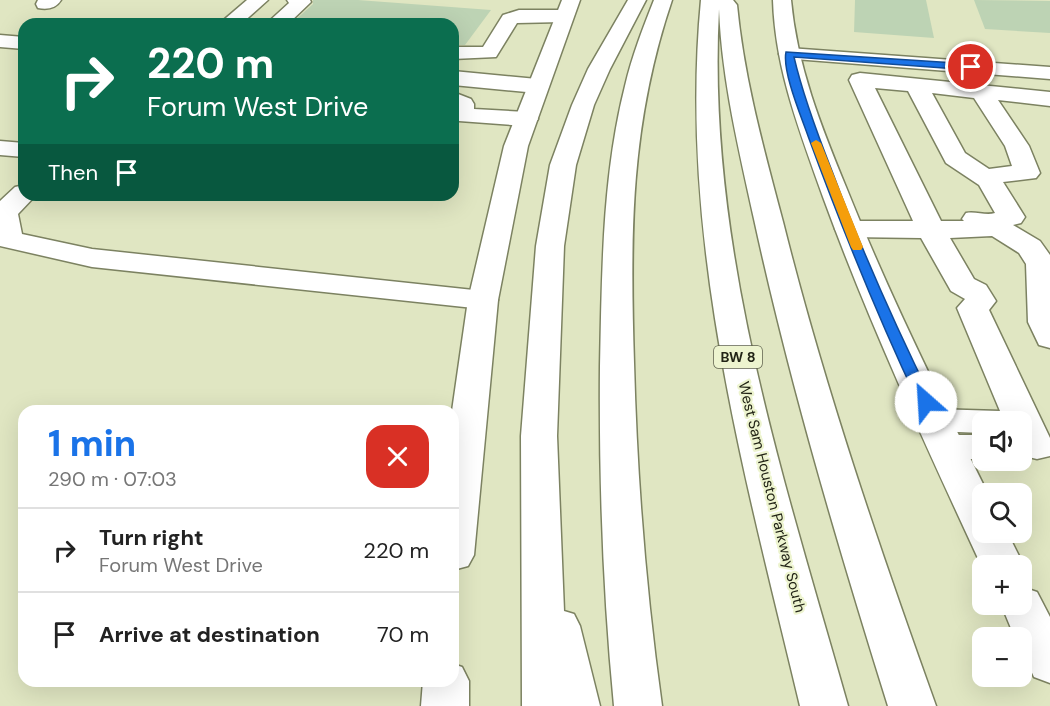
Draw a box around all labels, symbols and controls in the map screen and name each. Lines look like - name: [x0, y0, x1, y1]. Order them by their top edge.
- text: 220 m: [147, 36, 274, 91]
- pin: [945, 41, 996, 92]
- icon: right: [48, 42, 126, 120]
- icon: arrive: [954, 50, 987, 83]
- text: Forum West Drive: [147, 89, 368, 124]
- icon: arrive: [110, 156, 143, 189]
- text: Then: [48, 158, 98, 187]
- road number: BW 8: [714, 346, 762, 368]
- position arrow: [894, 370, 958, 434]
- street label: West Sam Houston Parkway South: [734, 379, 810, 615]
- map controls: [972, 411, 1032, 687]
- button: sound: [972, 411, 1032, 471]
- text: 1 min: [48, 420, 136, 467]
- button: close: [366, 425, 429, 488]
- text: 290 m · 07:03: [48, 466, 177, 492]
- button: search: [972, 483, 1032, 543]
- text: Turn right: [99, 523, 204, 552]
- icon: right: [48, 534, 81, 567]
- text: 220 m: [363, 536, 429, 565]
- text: Forum West Drive: [99, 552, 263, 578]
- button: +: [972, 555, 1032, 615]
- icon: arrive: [48, 618, 81, 651]
- text: Arrive at destination: [99, 620, 320, 649]
- text: 70 m: [377, 620, 429, 649]
- button: −: [972, 627, 1032, 687]

